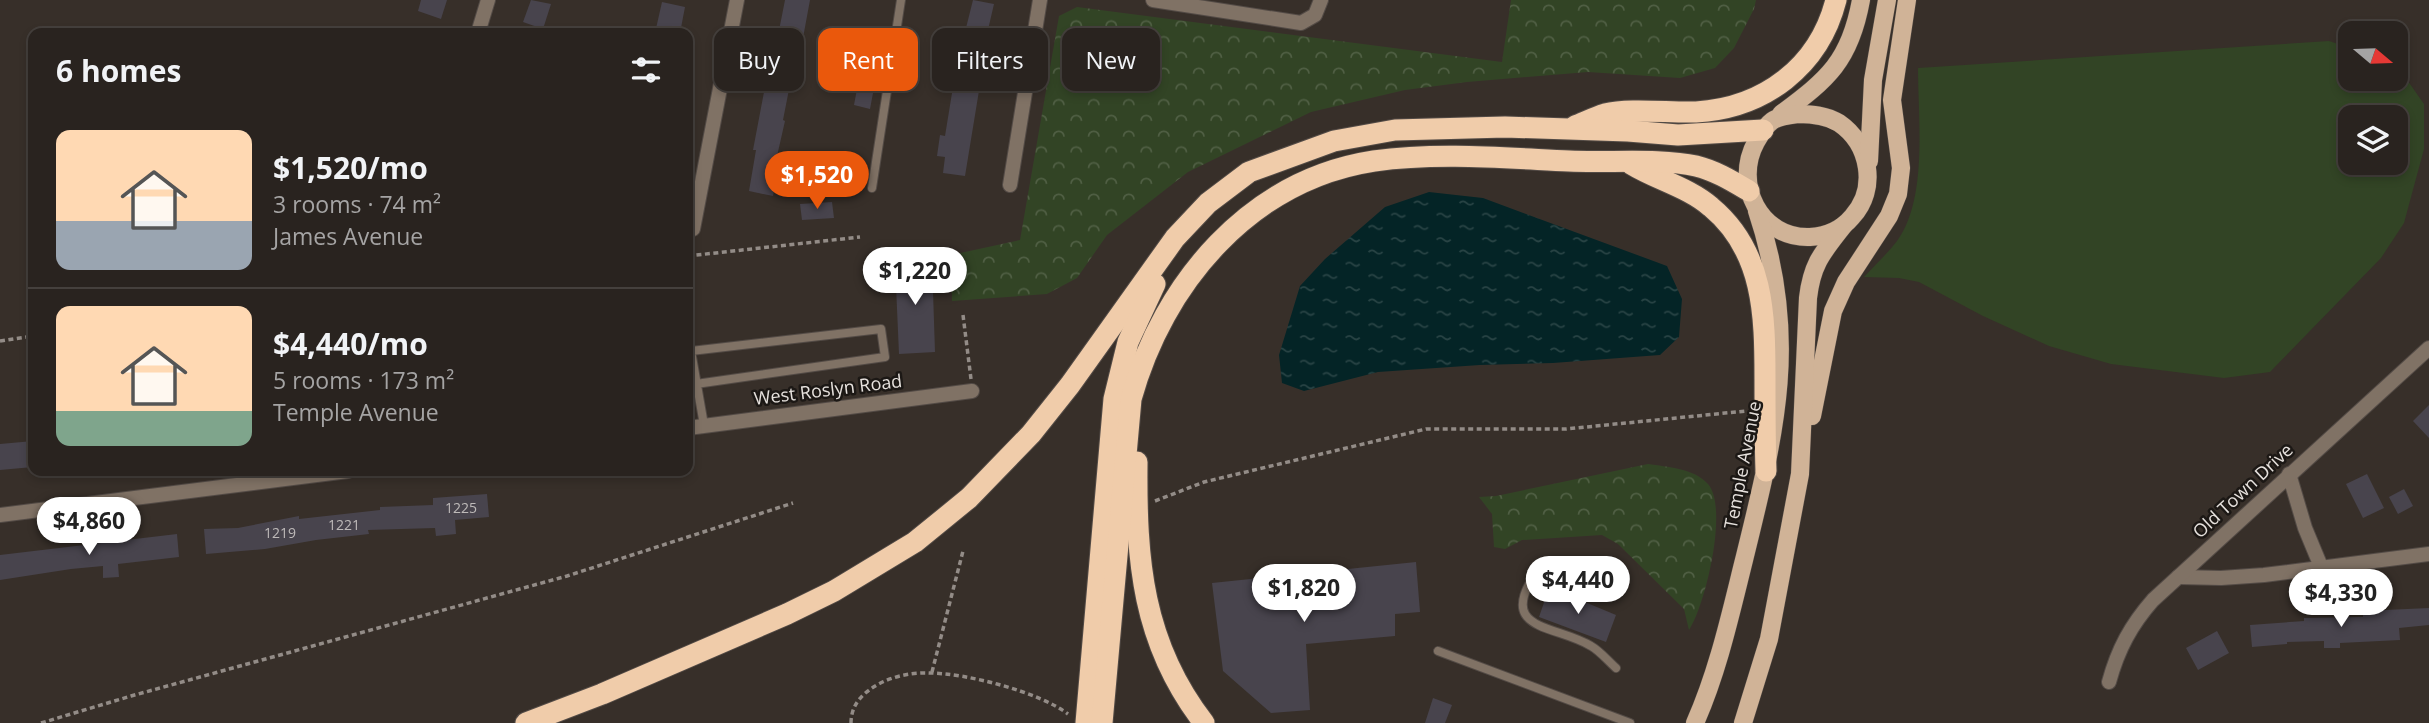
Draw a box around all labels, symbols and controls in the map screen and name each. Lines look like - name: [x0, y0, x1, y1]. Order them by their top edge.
- north arrow: [2338, 21, 2408, 91]
- map controls: [2338, 21, 2408, 175]
- chip: Buy: [714, 28, 804, 91]
- chip: Rent: [818, 28, 918, 91]
- chip: Filters: [932, 28, 1048, 91]
- chip: New: [1062, 28, 1160, 91]
- text: 6 homes: [56, 50, 181, 91]
- icon: filters: [627, 51, 665, 89]
- button: layers: [2338, 105, 2408, 175]
- text: $1,520/mo: [273, 147, 428, 188]
- pin: $1,520: [760, 152, 874, 211]
- icon: home: [112, 158, 196, 242]
- text: $1,520: [781, 158, 853, 190]
- text: 3 rooms · 74 m²: [273, 188, 441, 220]
- text: James Avenue: [273, 220, 423, 252]
- pin: $1,220: [858, 247, 972, 307]
- text: $1,220: [879, 254, 951, 286]
- text: $4,440/mo: [273, 323, 428, 364]
- icon: home: [112, 334, 196, 418]
- text: 5 rooms · 173 m²: [273, 364, 454, 396]
- street label: West Roslyn Road: [752, 368, 903, 410]
- text: Temple Avenue: [273, 396, 439, 428]
- street label: Temple Avenue: [1718, 399, 1766, 531]
- street label: Old Town Drive: [2187, 438, 2298, 543]
- pin: $4,860: [32, 498, 146, 557]
- house number: 1225: [445, 498, 477, 517]
- text: $4,860: [53, 504, 125, 536]
- house number: 1221: [328, 515, 360, 534]
- house number: 1219: [264, 523, 296, 542]
- pin: $4,440: [1521, 556, 1635, 616]
- text: $4,440: [1542, 563, 1614, 595]
- pin: $1,820: [1247, 564, 1361, 624]
- pin: $4,330: [2284, 570, 2398, 629]
- text: $1,820: [1268, 571, 1340, 603]
- text: $4,330: [2305, 576, 2377, 608]

